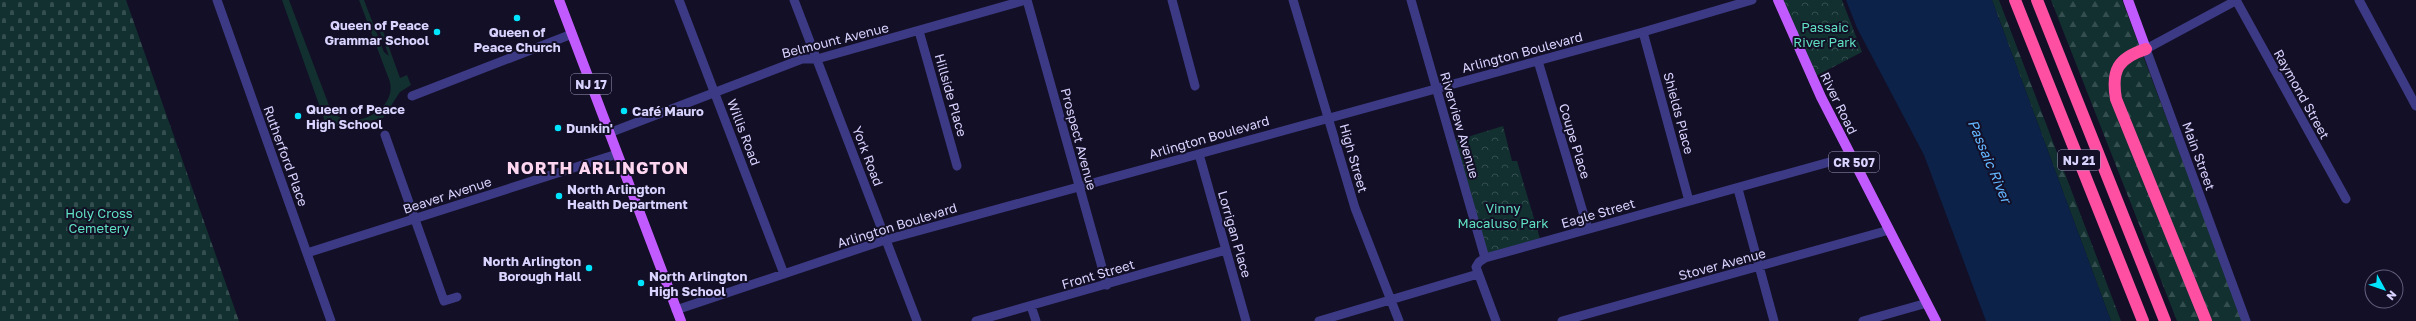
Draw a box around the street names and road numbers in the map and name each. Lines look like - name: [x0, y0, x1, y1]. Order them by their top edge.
- street label: Belmount Avenue: [780, 19, 890, 61]
- street label: Arlington Boulevard: [1460, 28, 1584, 76]
- street label: Raymond Street: [2271, 46, 2333, 142]
- street label: Hillside Place: [932, 52, 970, 138]
- street label: River Road: [1817, 69, 1861, 137]
- street label: Riverview Avenue: [1437, 70, 1483, 180]
- street label: Shields Place: [1660, 70, 1698, 156]
- road number: NJ 17: [571, 74, 611, 94]
- street label: Prospect Avenue: [1058, 86, 1100, 192]
- street label: Willis Road: [724, 97, 764, 167]
- street label: Coupe Place: [1556, 101, 1594, 181]
- street label: Rutherford Place: [260, 104, 312, 208]
- street label: Arlington Boulevard: [1147, 112, 1271, 162]
- street label: Main Street: [2179, 120, 2219, 192]
- street label: High Street: [1337, 122, 1371, 194]
- street label: York Road: [849, 124, 887, 188]
- road number: NJ 21: [2058, 150, 2100, 170]
- road number: CR 507: [1829, 152, 1879, 172]
- street label: Beaver Avenue: [401, 173, 493, 217]
- street label: Lorrigan Place: [1215, 189, 1255, 279]
- street label: Eagle Street: [1559, 195, 1637, 231]
- street label: Arlington Boulevard: [835, 199, 959, 251]
- street label: Stover Avenue: [1677, 245, 1767, 283]
- street label: Front Street: [1060, 256, 1136, 292]

